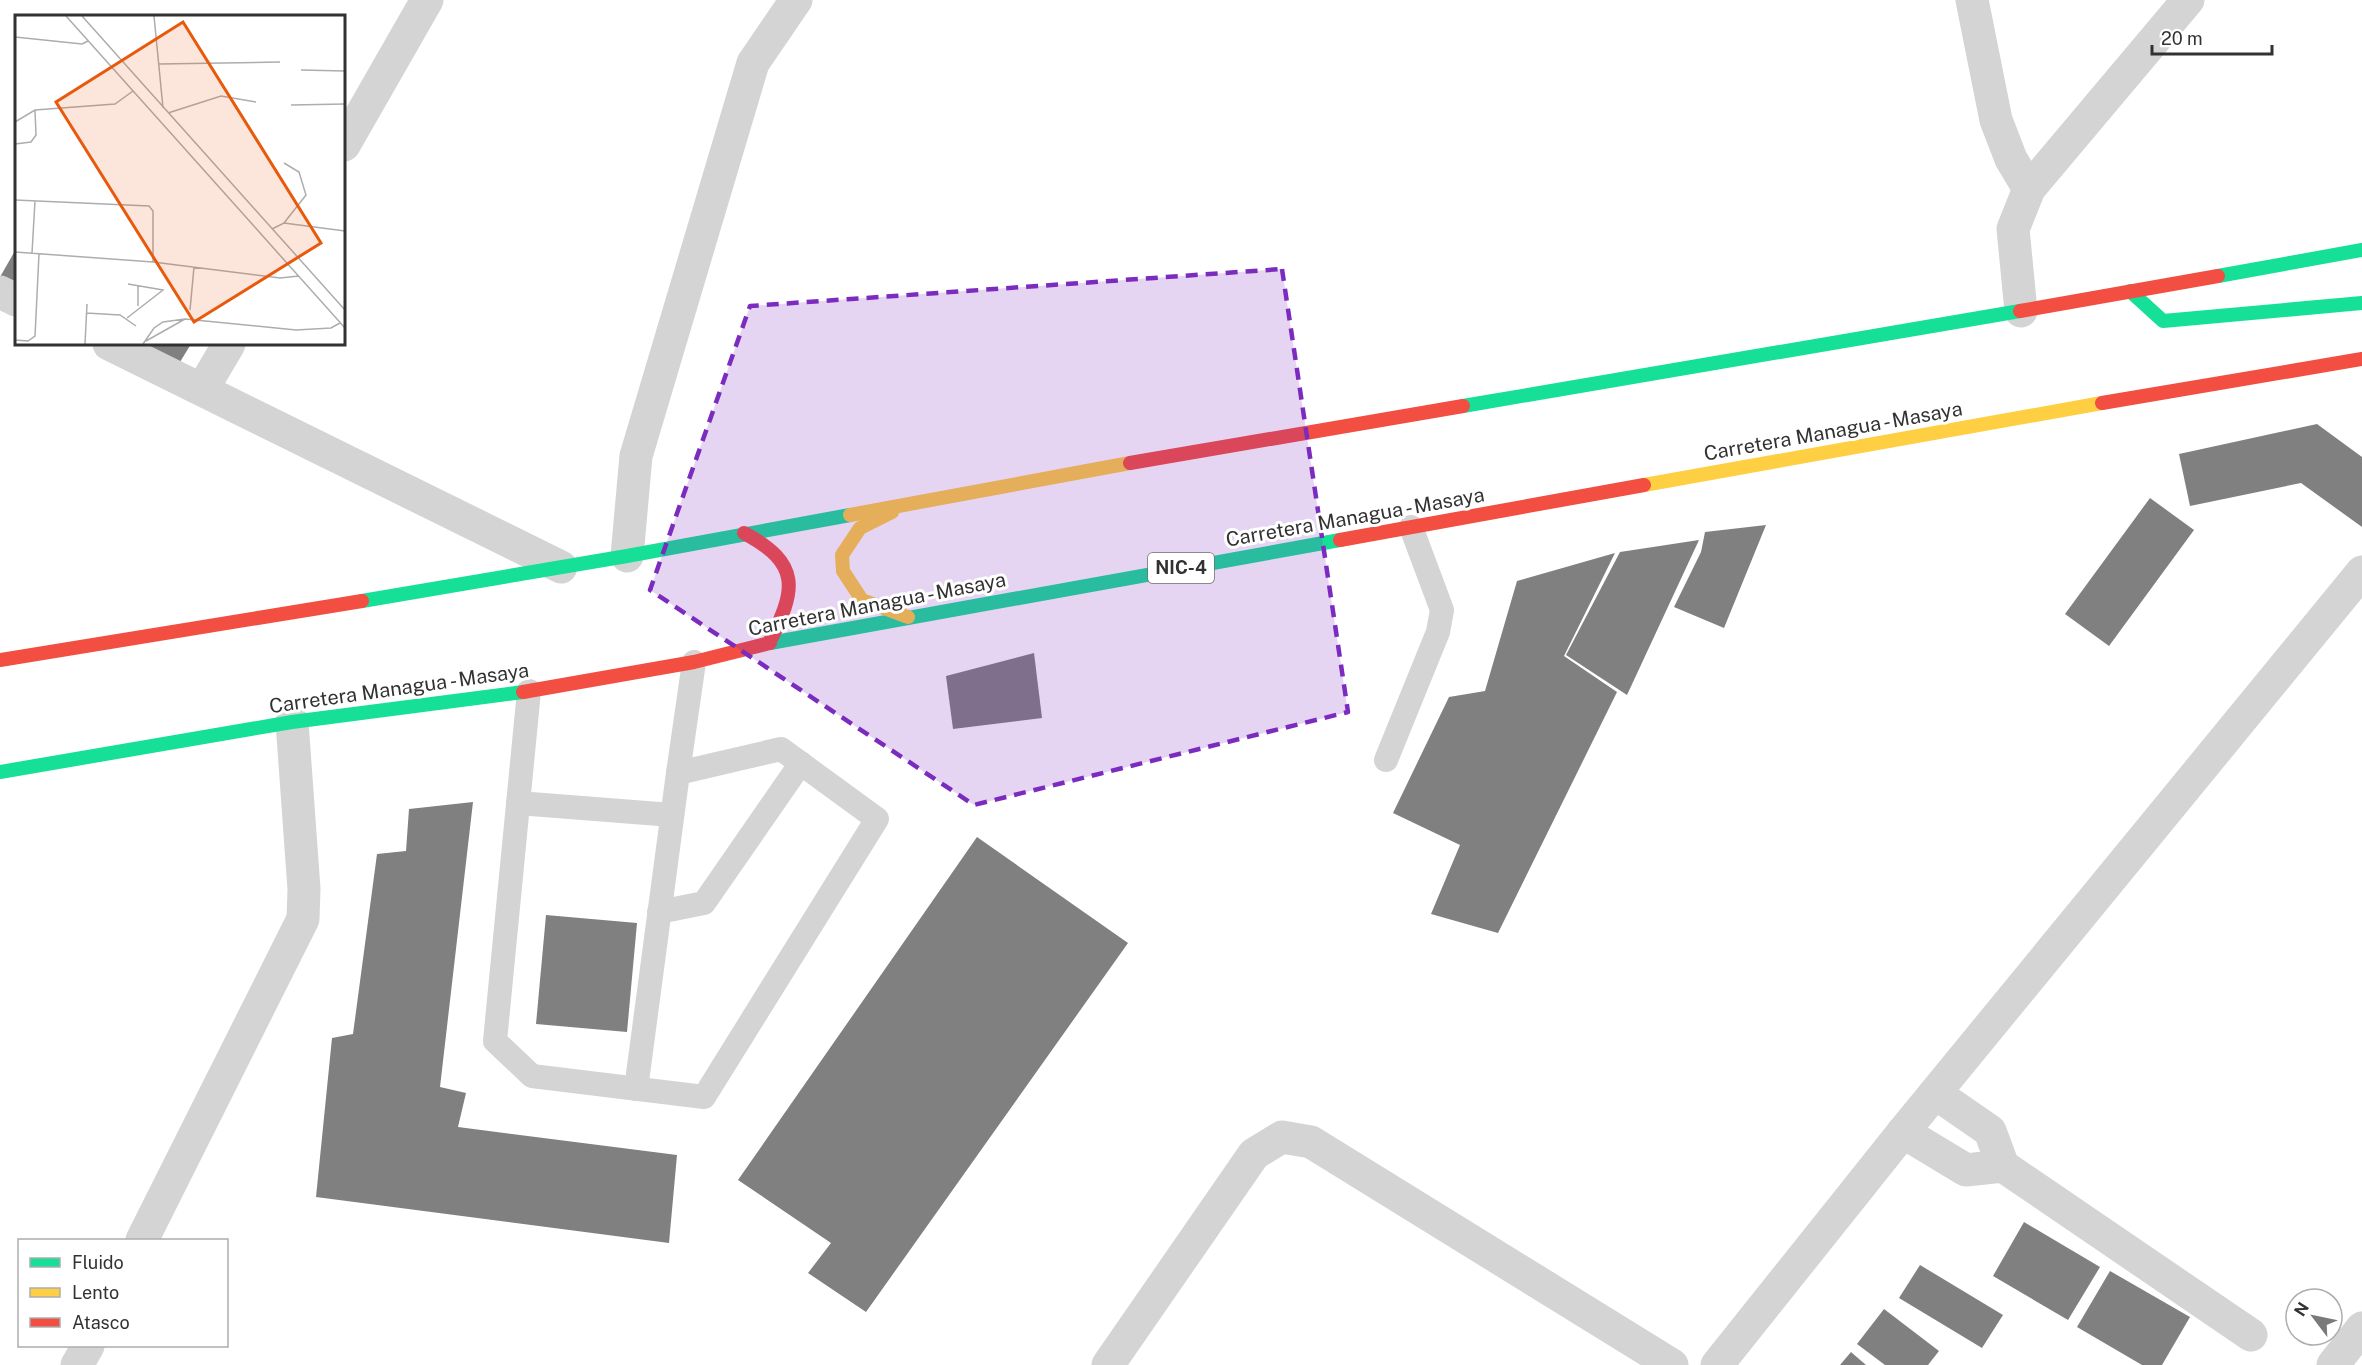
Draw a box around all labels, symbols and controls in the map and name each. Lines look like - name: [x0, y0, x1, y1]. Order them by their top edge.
- inset map: [15, 15, 345, 345]
- scale bar: [2152, 18, 2272, 56]
- text: 20 m: [2161, 28, 2203, 49]
- street label: Carretera Managua - Masaya: [1702, 396, 1964, 466]
- street label: Carretera Managua - Masaya: [1224, 482, 1486, 552]
- road number: NIC-4: [1148, 553, 1214, 583]
- street label: Carretera Managua - Masaya: [746, 567, 1008, 641]
- street label: Carretera Managua - Masaya: [268, 658, 530, 718]
- legend: [18, 1239, 228, 1347]
- text: Fluido: [72, 1252, 124, 1273]
- text: Lento: [72, 1282, 119, 1303]
- north arrow: [2284, 1287, 2344, 1347]
- text: N: [2290, 1299, 2313, 1320]
- text: Atasco: [72, 1312, 130, 1333]

